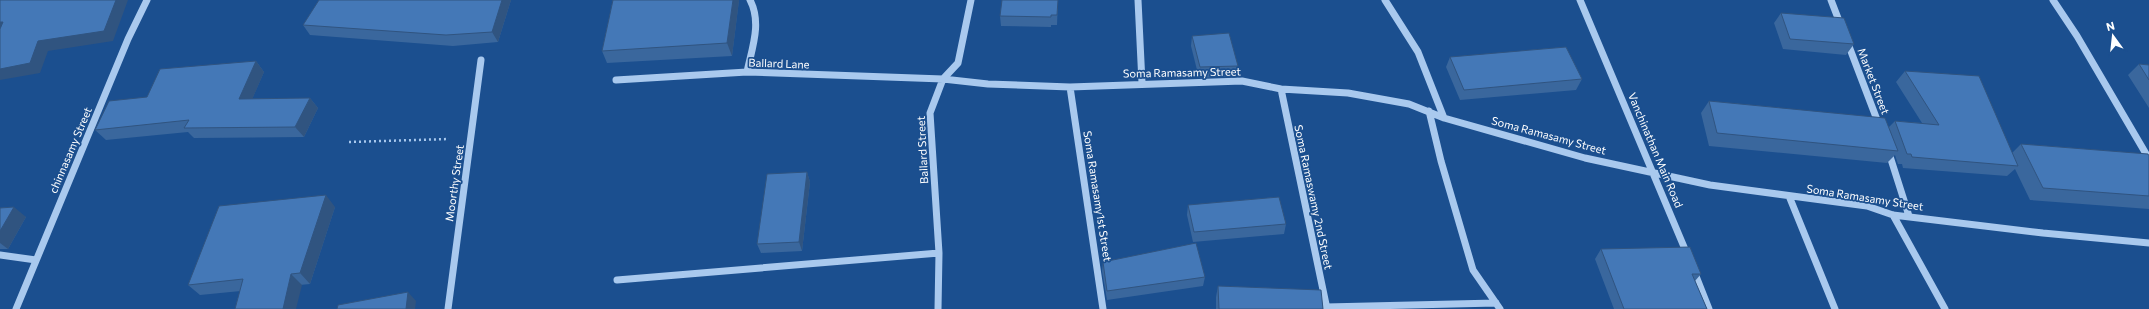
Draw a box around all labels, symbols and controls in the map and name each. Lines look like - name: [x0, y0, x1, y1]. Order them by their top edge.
- north arrow: [2093, 16, 2133, 56]
- text: N: [2105, 19, 2116, 33]
- street label: Market Street: [1855, 46, 1893, 116]
- street label: Ballard Lane: [748, 55, 810, 71]
- street label: Soma Ramasamy Street: [1123, 64, 1242, 80]
- street label: Vanchinathan Main Road: [1626, 91, 1686, 209]
- street label: chinnasamy Street: [46, 105, 94, 195]
- street label: Soma Ramasamy Street: [1490, 113, 1608, 157]
- street label: Ballard Street: [914, 115, 930, 184]
- street label: Soma Ramaswamy 2nd Street: [1292, 124, 1336, 271]
- street label: Soma Ramasamy1st Street: [1081, 130, 1115, 263]
- street label: Moorthy Street: [442, 143, 466, 222]
- street label: Soma Ramasamy Street: [1806, 181, 1925, 213]

